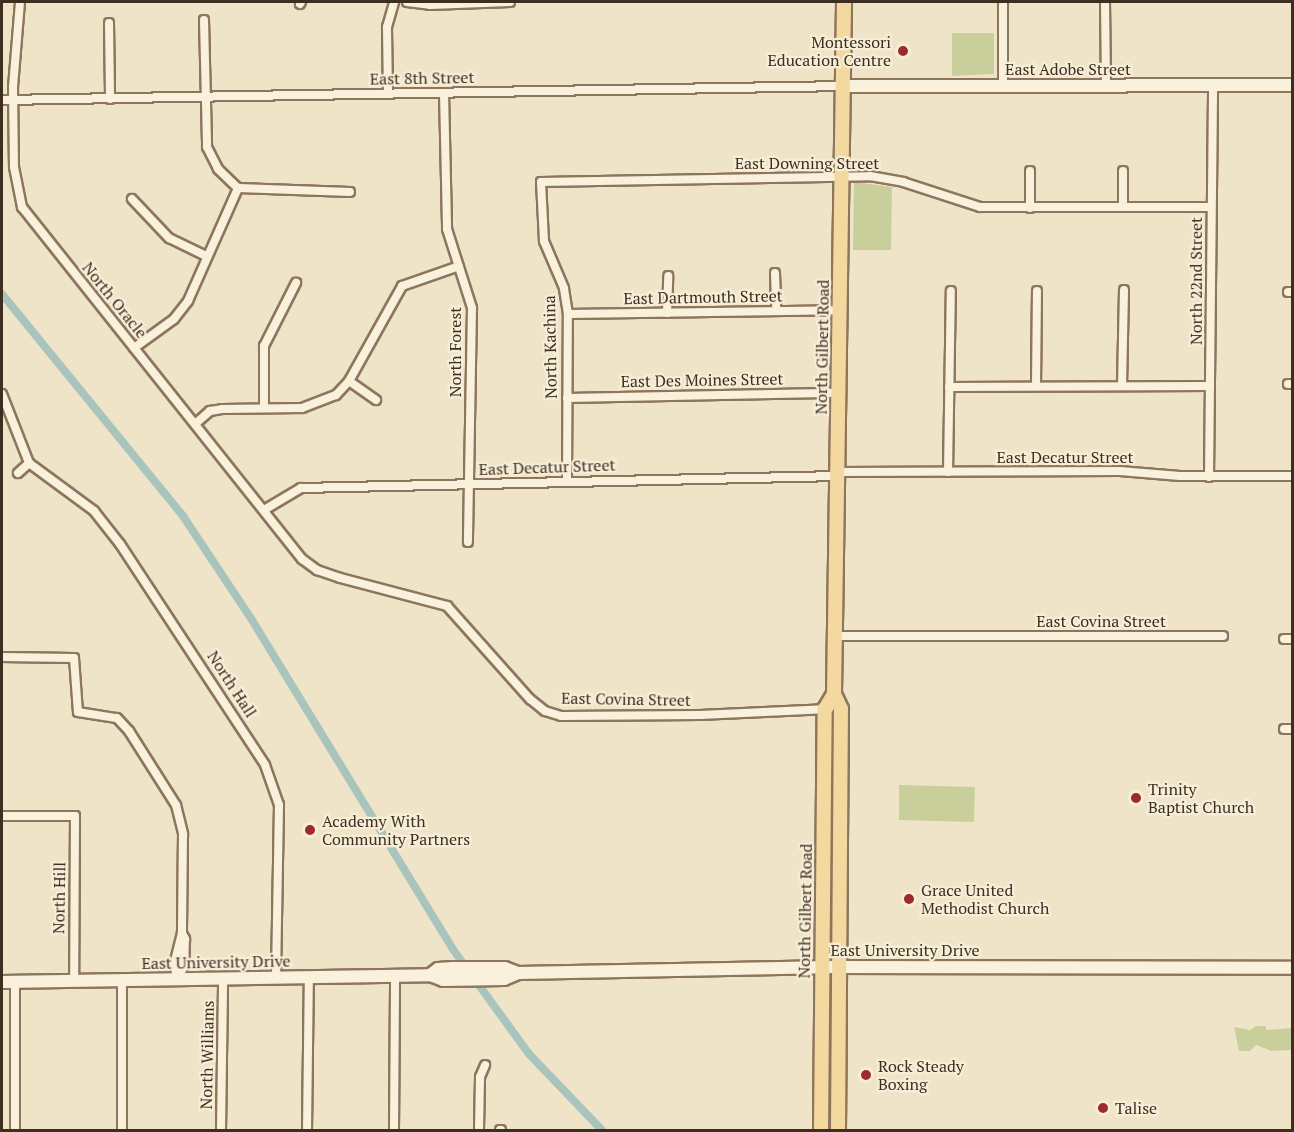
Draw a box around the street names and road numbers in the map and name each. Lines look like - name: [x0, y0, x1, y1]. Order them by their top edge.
- street label: East Adobe Street: [1005, 59, 1131, 79]
- street label: East 8th Street: [370, 67, 474, 89]
- street label: East Downing Street: [735, 153, 879, 173]
- street label: North 22nd Street: [1186, 217, 1206, 345]
- street label: North Oracle: [78, 258, 152, 342]
- street label: North Gilbert Road: [811, 279, 833, 415]
- street label: East Dartmouth Street: [623, 286, 783, 308]
- street label: North Kachina: [539, 295, 561, 399]
- street label: North Forest: [445, 307, 465, 397]
- street label: East Des Moines Street: [620, 369, 784, 391]
- street label: East Decatur Street: [997, 447, 1133, 467]
- street label: East Decatur Street: [478, 455, 616, 479]
- street label: East Covina Street: [1036, 611, 1166, 631]
- street label: North Hall: [203, 647, 261, 721]
- street label: East Covina Street: [561, 688, 691, 710]
- street label: North Gilbert Road: [794, 843, 816, 979]
- street label: North Hill: [49, 862, 69, 934]
- street label: East University Drive: [830, 940, 980, 960]
- street label: East University Drive: [141, 951, 291, 973]
- street label: North Williams: [196, 1000, 218, 1110]

